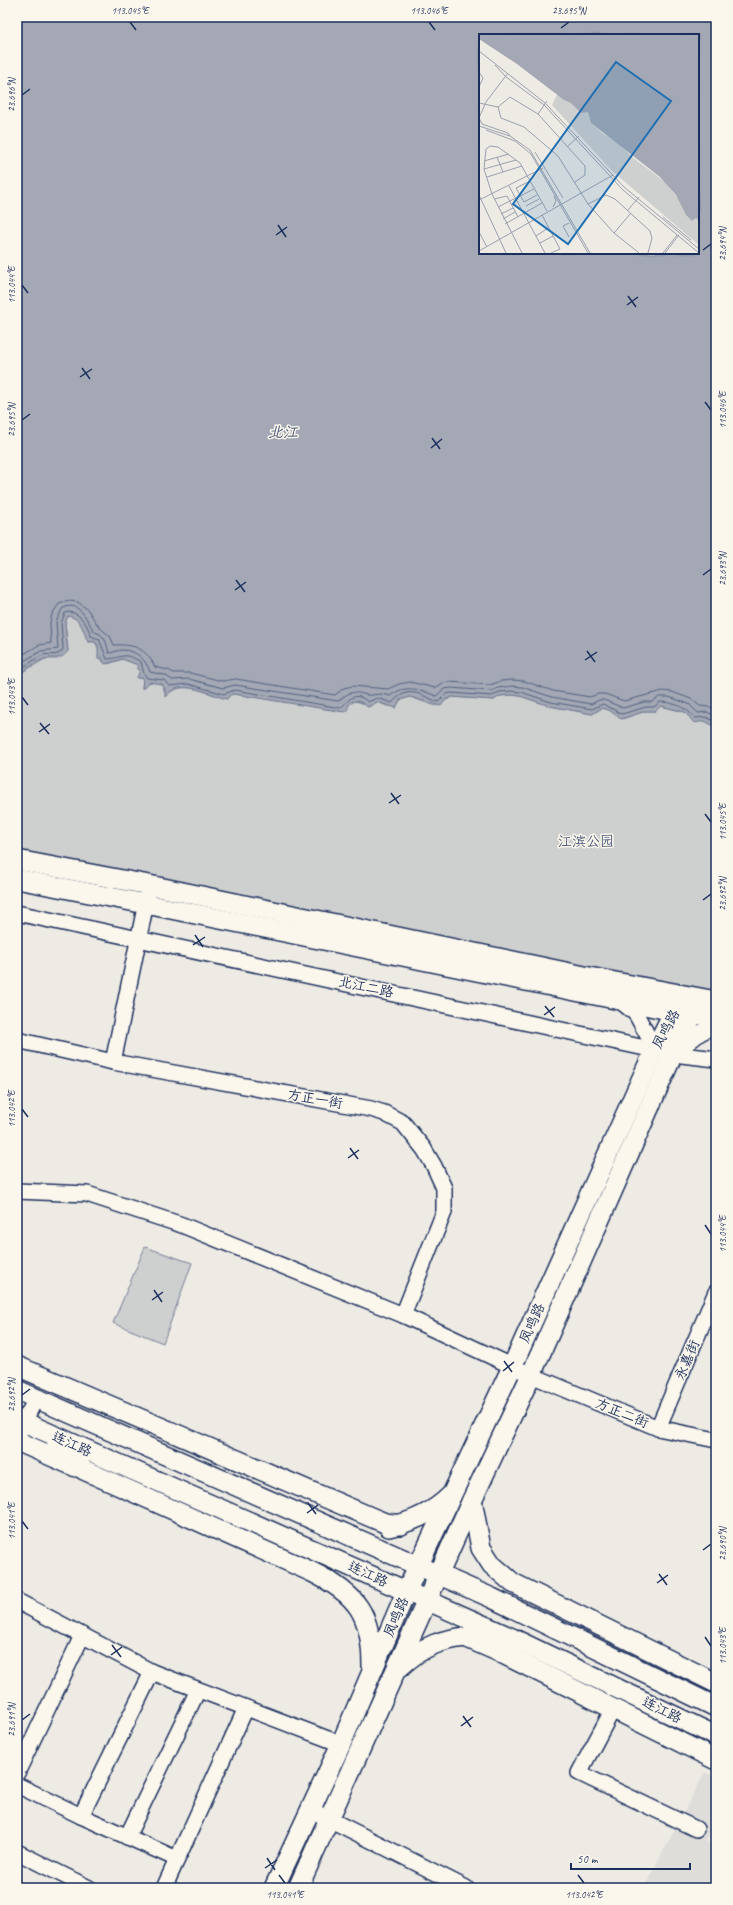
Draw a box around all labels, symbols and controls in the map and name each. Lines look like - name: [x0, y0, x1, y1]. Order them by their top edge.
- text: 113.045°E: [111, 4, 150, 17]
- text: 113.046°E: [410, 4, 449, 17]
- text: 23.695°N: [552, 4, 588, 17]
- inset map: [479, 34, 699, 254]
- text: 23.696°N: [5, 76, 18, 112]
- text: 23.694°N: [716, 225, 729, 261]
- text: 113.044°E: [5, 265, 18, 304]
- text: 113.046°E: [716, 390, 729, 429]
- text: 23.695°N: [5, 401, 18, 437]
- water label: 北江: [268, 423, 299, 442]
- text: 23.693°N: [716, 550, 729, 586]
- text: 113.043°E: [5, 677, 18, 716]
- text: 113.045°E: [716, 802, 729, 841]
- park label: 江滨公园: [558, 833, 614, 850]
- text: 23.692°N: [716, 875, 729, 911]
- street label: 北江二路: [337, 973, 395, 1001]
- street label: 凤鸣路: [649, 1006, 683, 1052]
- street label: 方正一街: [286, 1086, 344, 1112]
- text: 113.042°E: [5, 1089, 18, 1128]
- text: 113.044°E: [716, 1214, 729, 1253]
- street label: 凤鸣路: [516, 1300, 548, 1346]
- street label: 永嘉街: [671, 1337, 703, 1383]
- text: 23.692°N: [5, 1376, 18, 1412]
- street label: 方正二街: [593, 1394, 651, 1432]
- street label: 连江路: [49, 1428, 95, 1460]
- text: 113.041°E: [5, 1501, 18, 1540]
- text: 23.690°N: [716, 1525, 729, 1561]
- street label: 连江路: [345, 1557, 391, 1591]
- street label: 凤鸣路: [380, 1594, 412, 1640]
- text: 113.043°E: [716, 1626, 729, 1665]
- street label: 连江路: [639, 1693, 685, 1727]
- text: 23.691°N: [5, 1701, 18, 1737]
- scale bar: [571, 1845, 690, 1871]
- text: 50 m: [577, 1851, 599, 1867]
- text: 113.041°E: [266, 1888, 305, 1901]
- text: 113.042°E: [565, 1888, 604, 1901]

